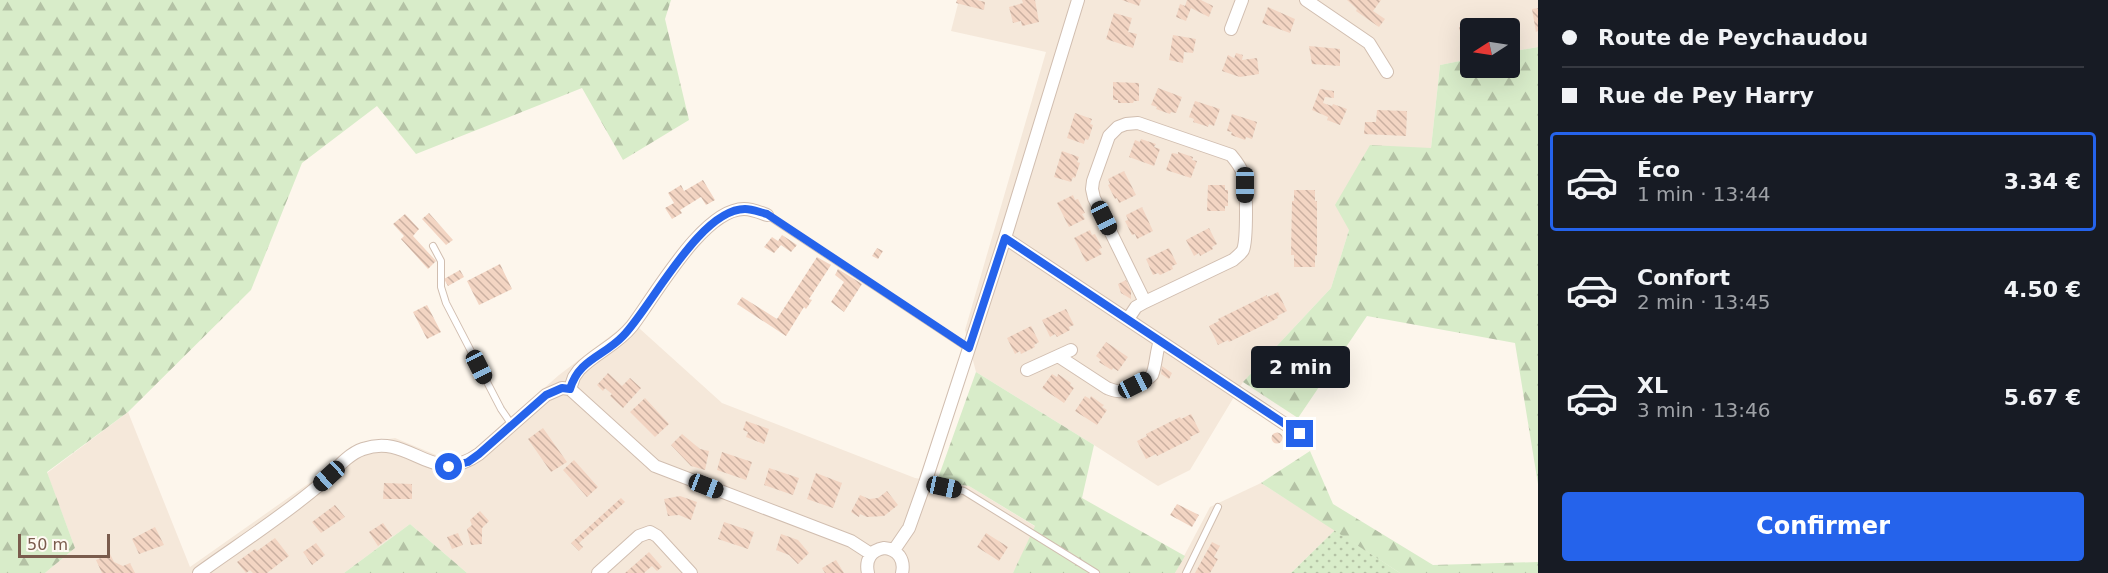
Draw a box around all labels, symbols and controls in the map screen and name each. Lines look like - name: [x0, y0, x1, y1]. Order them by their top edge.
- north arrow: [1460, 18, 1520, 78]
- map controls: [1460, 18, 1520, 78]
- text: Route de Peychaudou: [1598, 25, 1868, 50]
- text: Rue de Pey Harry: [1598, 83, 1814, 108]
- icon: car: [1565, 155, 1619, 209]
- text: Éco: [1637, 157, 1680, 182]
- car: [1236, 167, 1254, 203]
- text: 3.34 €: [2004, 169, 2081, 194]
- text: 1 min · 13:44: [1637, 182, 1771, 206]
- car: [1088, 198, 1120, 238]
- icon: car: [1565, 263, 1619, 317]
- text: Confort: [1637, 265, 1730, 290]
- text: 4.50 €: [2004, 277, 2081, 302]
- text: 2 min · 13:45: [1637, 290, 1771, 314]
- car: [463, 347, 495, 387]
- callout: 2 min: [1250, 347, 1350, 389]
- text: 2 min: [1269, 355, 1332, 379]
- car: [1115, 369, 1155, 401]
- icon: car: [1565, 371, 1619, 425]
- text: XL: [1637, 373, 1668, 398]
- text: 5.67 €: [2004, 385, 2081, 410]
- text: 3 min · 13:46: [1637, 398, 1771, 422]
- route end: [1286, 420, 1313, 447]
- route start: [435, 453, 462, 480]
- car: [310, 457, 348, 495]
- car: [686, 471, 726, 501]
- car: [925, 474, 963, 500]
- button: Confirmer: [1562, 492, 2084, 561]
- scale bar: [18, 531, 110, 558]
- text: 50 m: [27, 535, 68, 554]

